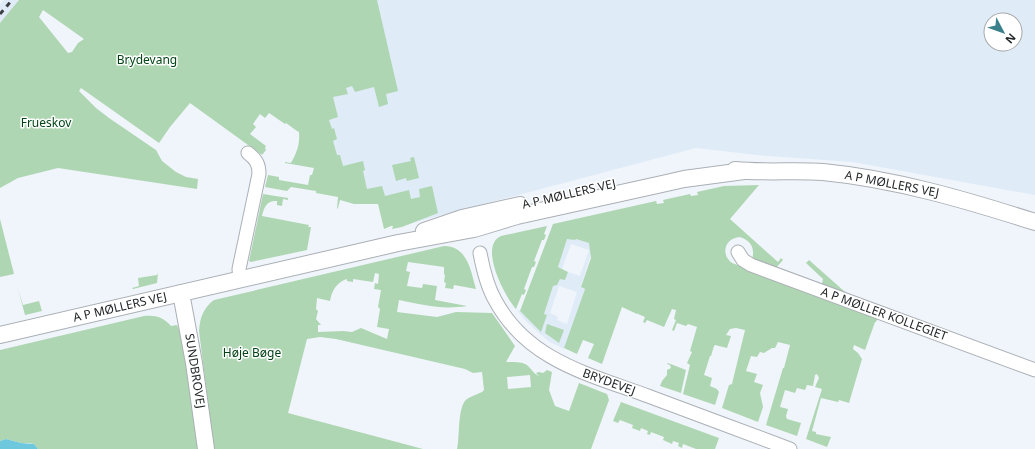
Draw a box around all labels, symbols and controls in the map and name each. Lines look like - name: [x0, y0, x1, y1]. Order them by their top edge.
- north arrow: [983, 12, 1023, 52]
- text: N: [1002, 31, 1020, 47]
- park label: Brydevang: [117, 51, 177, 68]
- park label: Frueskov: [21, 114, 72, 131]
- street label: A P MØLLERS VEJ: [843, 166, 941, 201]
- street label: A P MØLLERS VEJ: [520, 174, 617, 213]
- street label: A P MØLLER KOLLEGIET: [819, 283, 950, 344]
- street label: A P MØLLERS VEJ: [71, 287, 168, 326]
- street label: SUNDBROVEJ: [181, 332, 210, 410]
- park label: Høje Bøge: [223, 344, 281, 361]
- street label: BRYDEVEJ: [580, 364, 638, 399]

